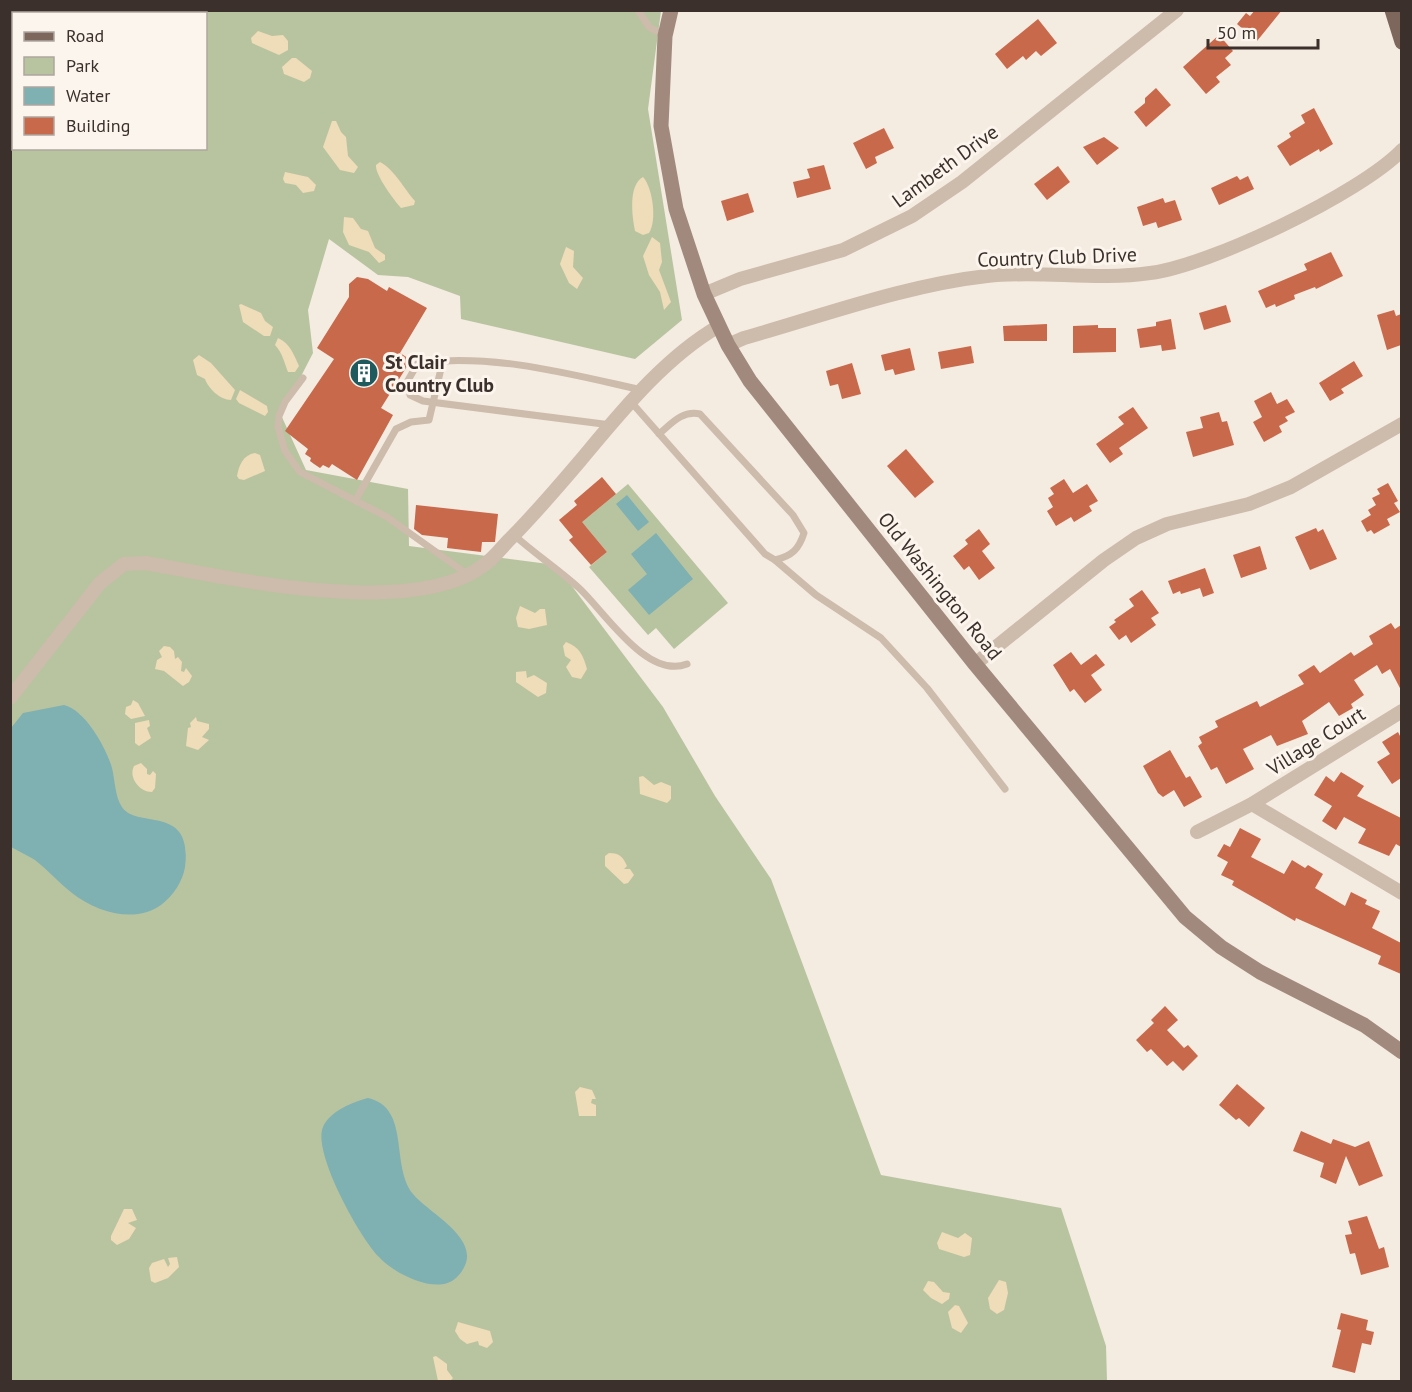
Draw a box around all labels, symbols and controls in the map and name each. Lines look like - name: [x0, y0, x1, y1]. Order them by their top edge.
- legend: [12, 12, 207, 150]
- scale bar: [1208, 12, 1318, 50]
- text: 50 m: [1217, 21, 1256, 44]
- text: Road: [66, 24, 104, 47]
- text: Park: [66, 54, 99, 77]
- text: Water: [66, 84, 110, 107]
- text: Building: [66, 114, 130, 137]
- street label: Lambeth Drive: [887, 119, 1003, 213]
- street label: Country Club Drive: [977, 241, 1137, 273]
- place label: St Clair Country Club: [385, 349, 494, 398]
- building icon: St Clair Country Club: [348, 357, 380, 389]
- street label: Old Washington Road: [872, 507, 1008, 665]
- street label: Village Court: [1261, 700, 1370, 782]

